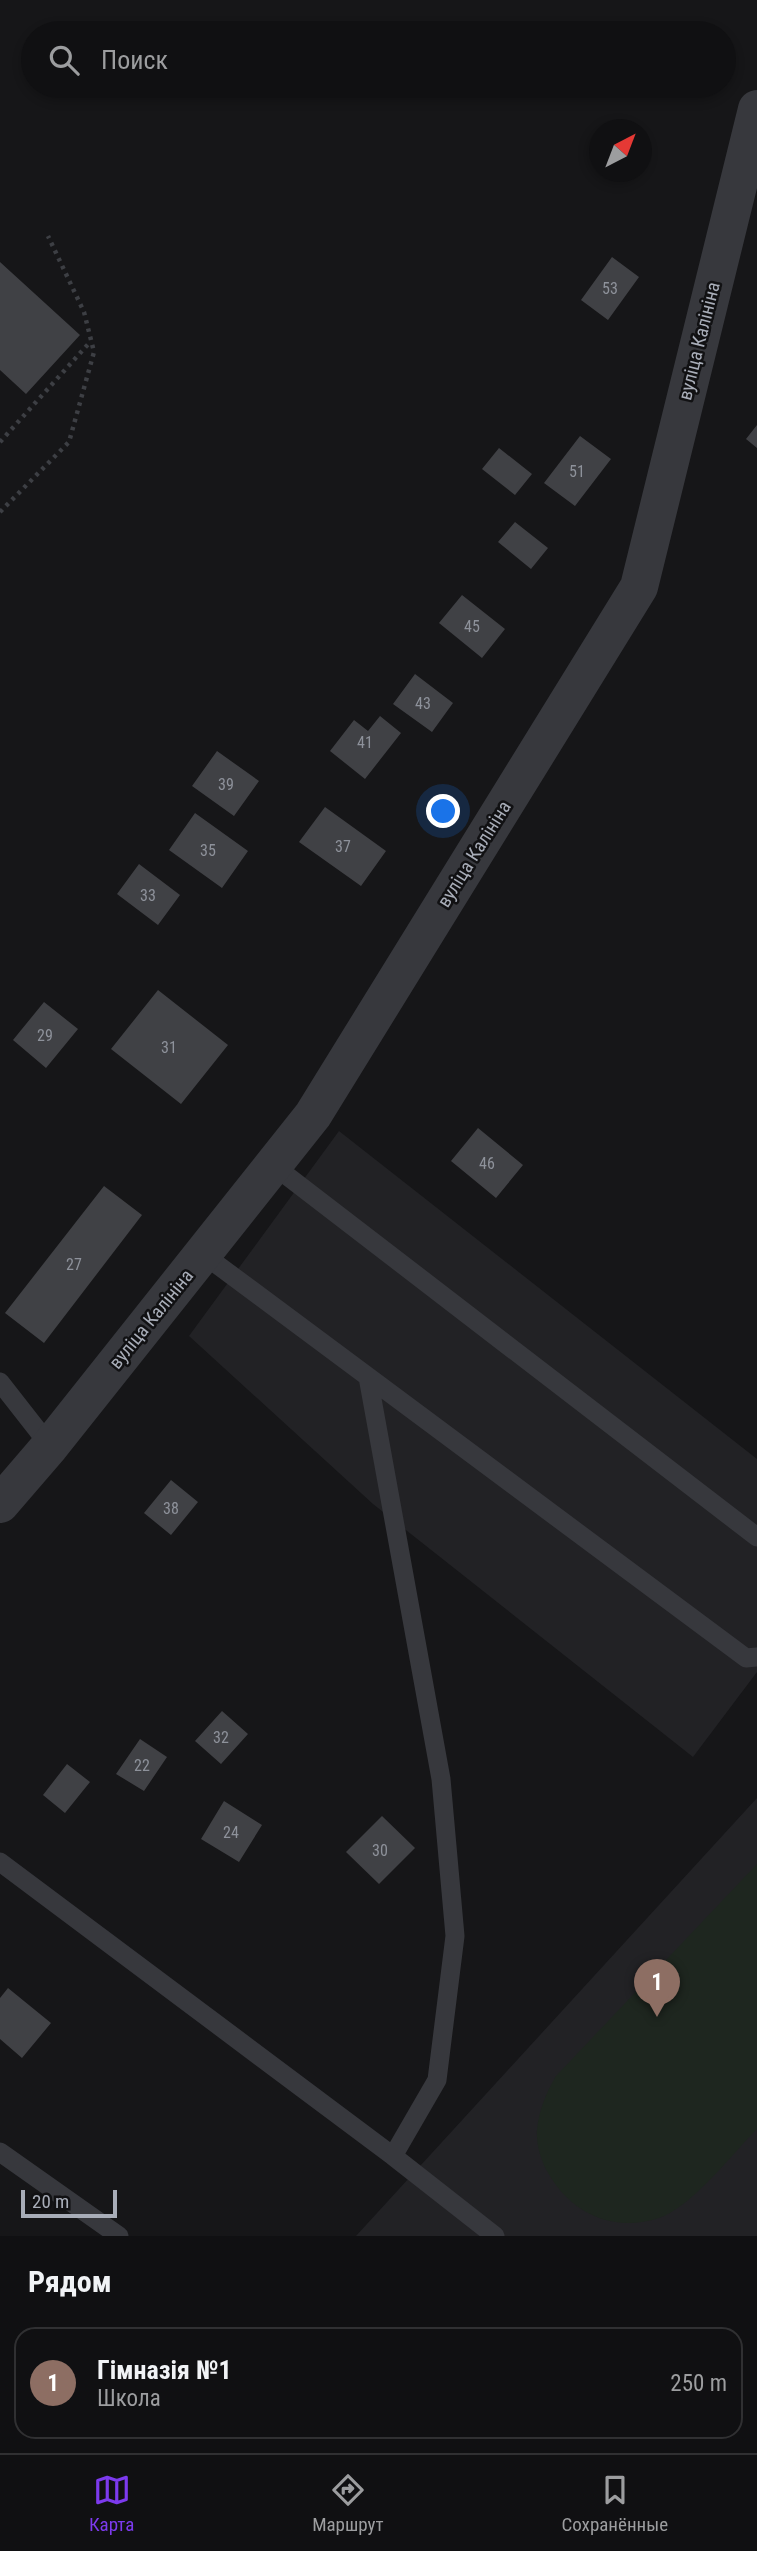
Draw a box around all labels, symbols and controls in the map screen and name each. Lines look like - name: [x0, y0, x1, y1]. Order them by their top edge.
- search box: [21, 21, 736, 98]
- icon: search: [45, 41, 83, 79]
- text: Поиск: [101, 45, 168, 75]
- north arrow: [589, 119, 652, 182]
- house number: 53: [602, 279, 618, 298]
- street label: вуліца Калініна: [673, 279, 725, 403]
- house number: 51: [569, 462, 585, 481]
- house number: 45: [464, 617, 480, 636]
- house number: 43: [415, 694, 431, 713]
- house number: 41: [357, 733, 373, 752]
- house number: 39: [218, 775, 234, 794]
- your location: [426, 794, 460, 828]
- street label: вуліца Калініна: [432, 797, 516, 911]
- house number: 37: [335, 837, 351, 856]
- house number: 35: [200, 841, 216, 860]
- house number: 33: [140, 886, 156, 905]
- house number: 29: [37, 1026, 53, 1045]
- house number: 31: [161, 1038, 177, 1057]
- house number: 46: [479, 1154, 495, 1173]
- house number: 27: [66, 1255, 82, 1274]
- street label: вуліца Калініна: [104, 1265, 198, 1373]
- house number: 38: [163, 1499, 179, 1518]
- house number: 32: [213, 1728, 229, 1747]
- house number: 22: [134, 1756, 150, 1775]
- house number: 24: [223, 1823, 239, 1842]
- house number: 30: [372, 1841, 388, 1860]
- pin: 1: [634, 1959, 680, 2017]
- scale bar: [21, 2187, 117, 2219]
- text: 20 m: [32, 2190, 69, 2213]
- text: Рядом: [28, 2264, 112, 2299]
- text: Гімназія №1: [97, 2355, 232, 2385]
- text: 1: [47, 2370, 59, 2397]
- text: 250 m: [670, 2370, 727, 2397]
- text: Школа: [97, 2385, 161, 2412]
- tab: Карта: [89, 2471, 134, 2536]
- tab: Маршрут: [312, 2471, 384, 2536]
- tab: Сохранённые: [561, 2471, 668, 2536]

